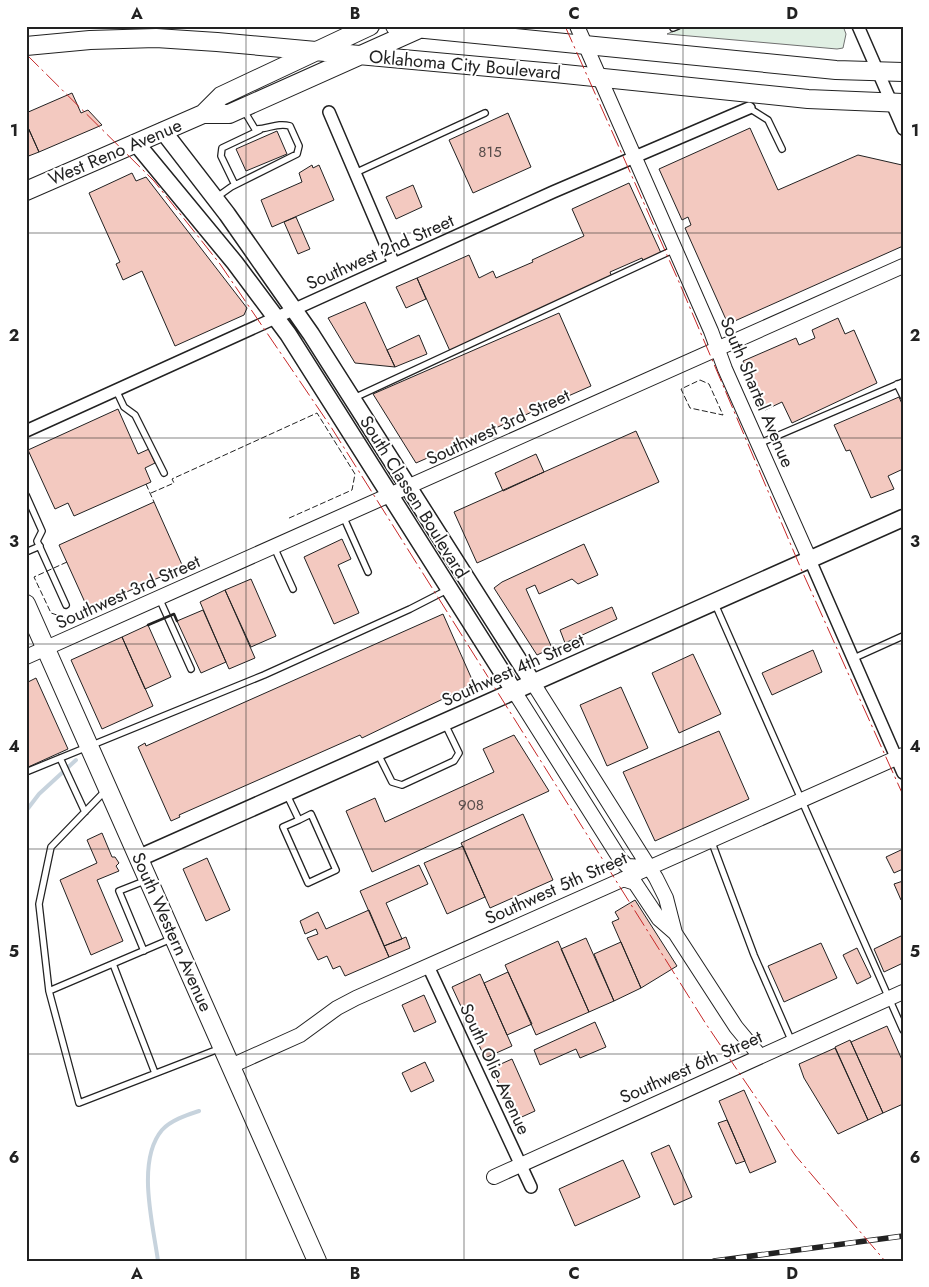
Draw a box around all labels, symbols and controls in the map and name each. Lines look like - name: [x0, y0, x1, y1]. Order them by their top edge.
- text: A: [130, 2, 143, 25]
- text: B: [350, 2, 360, 25]
- text: C: [568, 2, 580, 25]
- text: D: [786, 2, 798, 25]
- street label: Oklahoma City Boulevard: [368, 44, 562, 86]
- street label: West Reno Avenue: [44, 112, 186, 192]
- text: 1: [10, 119, 18, 142]
- text: 1: [911, 119, 919, 142]
- house number: 815: [478, 141, 502, 163]
- street label: Southwest 2nd Street: [302, 207, 459, 296]
- street label: South Shartel Avenue: [713, 313, 801, 471]
- text: 2: [9, 324, 19, 347]
- text: 2: [910, 324, 920, 347]
- street label: Southwest 3rd Street: [422, 382, 575, 472]
- street label: South Classen Boulevard: [353, 411, 475, 583]
- text: 3: [9, 530, 19, 553]
- text: 3: [910, 530, 920, 553]
- street label: Southwest 3rd Street: [52, 548, 205, 636]
- street label: Southwest 4th Street: [438, 627, 589, 713]
- text: 4: [8, 735, 20, 758]
- text: 4: [909, 735, 921, 758]
- house number: 908: [458, 794, 484, 816]
- street label: Southwest 5th Street: [481, 845, 632, 931]
- street label: South Western Avenue: [125, 848, 219, 1016]
- text: 5: [9, 940, 19, 963]
- text: 5: [910, 940, 920, 963]
- street label: South Olie Avenue: [453, 999, 537, 1139]
- street label: Southwest 6th Street: [616, 1024, 767, 1110]
- text: 6: [9, 1146, 19, 1169]
- text: 6: [910, 1146, 920, 1169]
- text: A: [130, 1262, 143, 1285]
- text: B: [350, 1262, 360, 1285]
- text: C: [568, 1262, 580, 1285]
- text: D: [786, 1262, 798, 1285]

